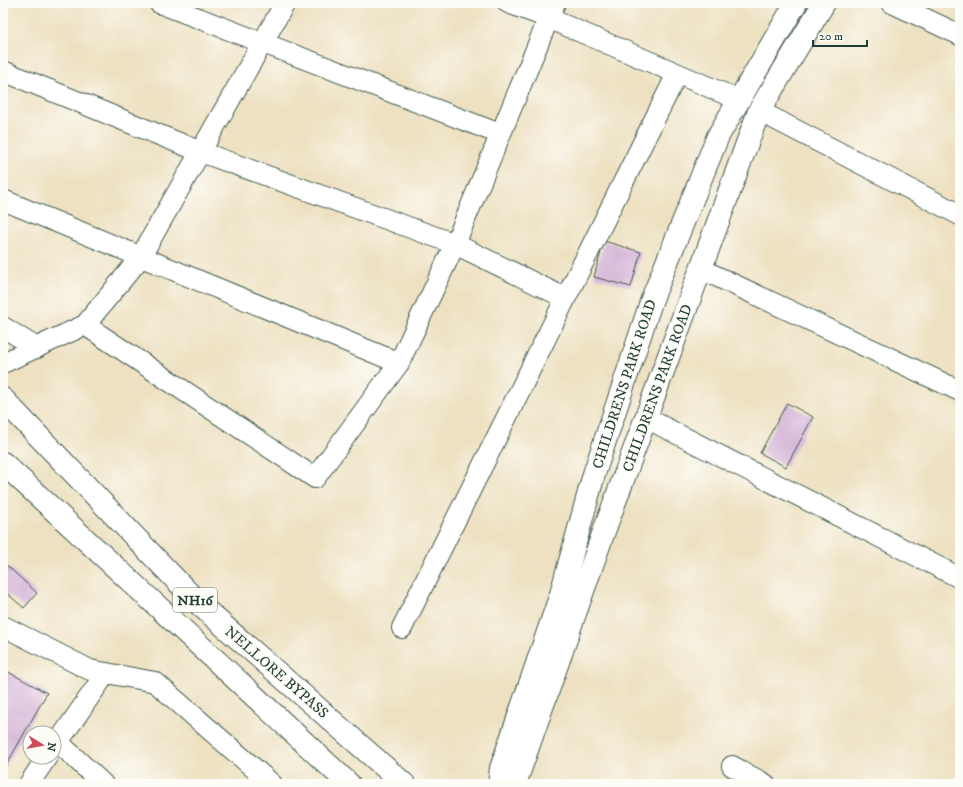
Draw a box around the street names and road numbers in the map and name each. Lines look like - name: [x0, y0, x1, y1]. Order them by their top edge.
- street label: CHILDRENS PARK ROAD: [588, 297, 660, 471]
- street label: CHILDRENS PARK ROAD: [618, 302, 696, 474]
- road number: NH16: [173, 588, 217, 612]
- street label: NELLORE BYPASS: [221, 622, 333, 723]

